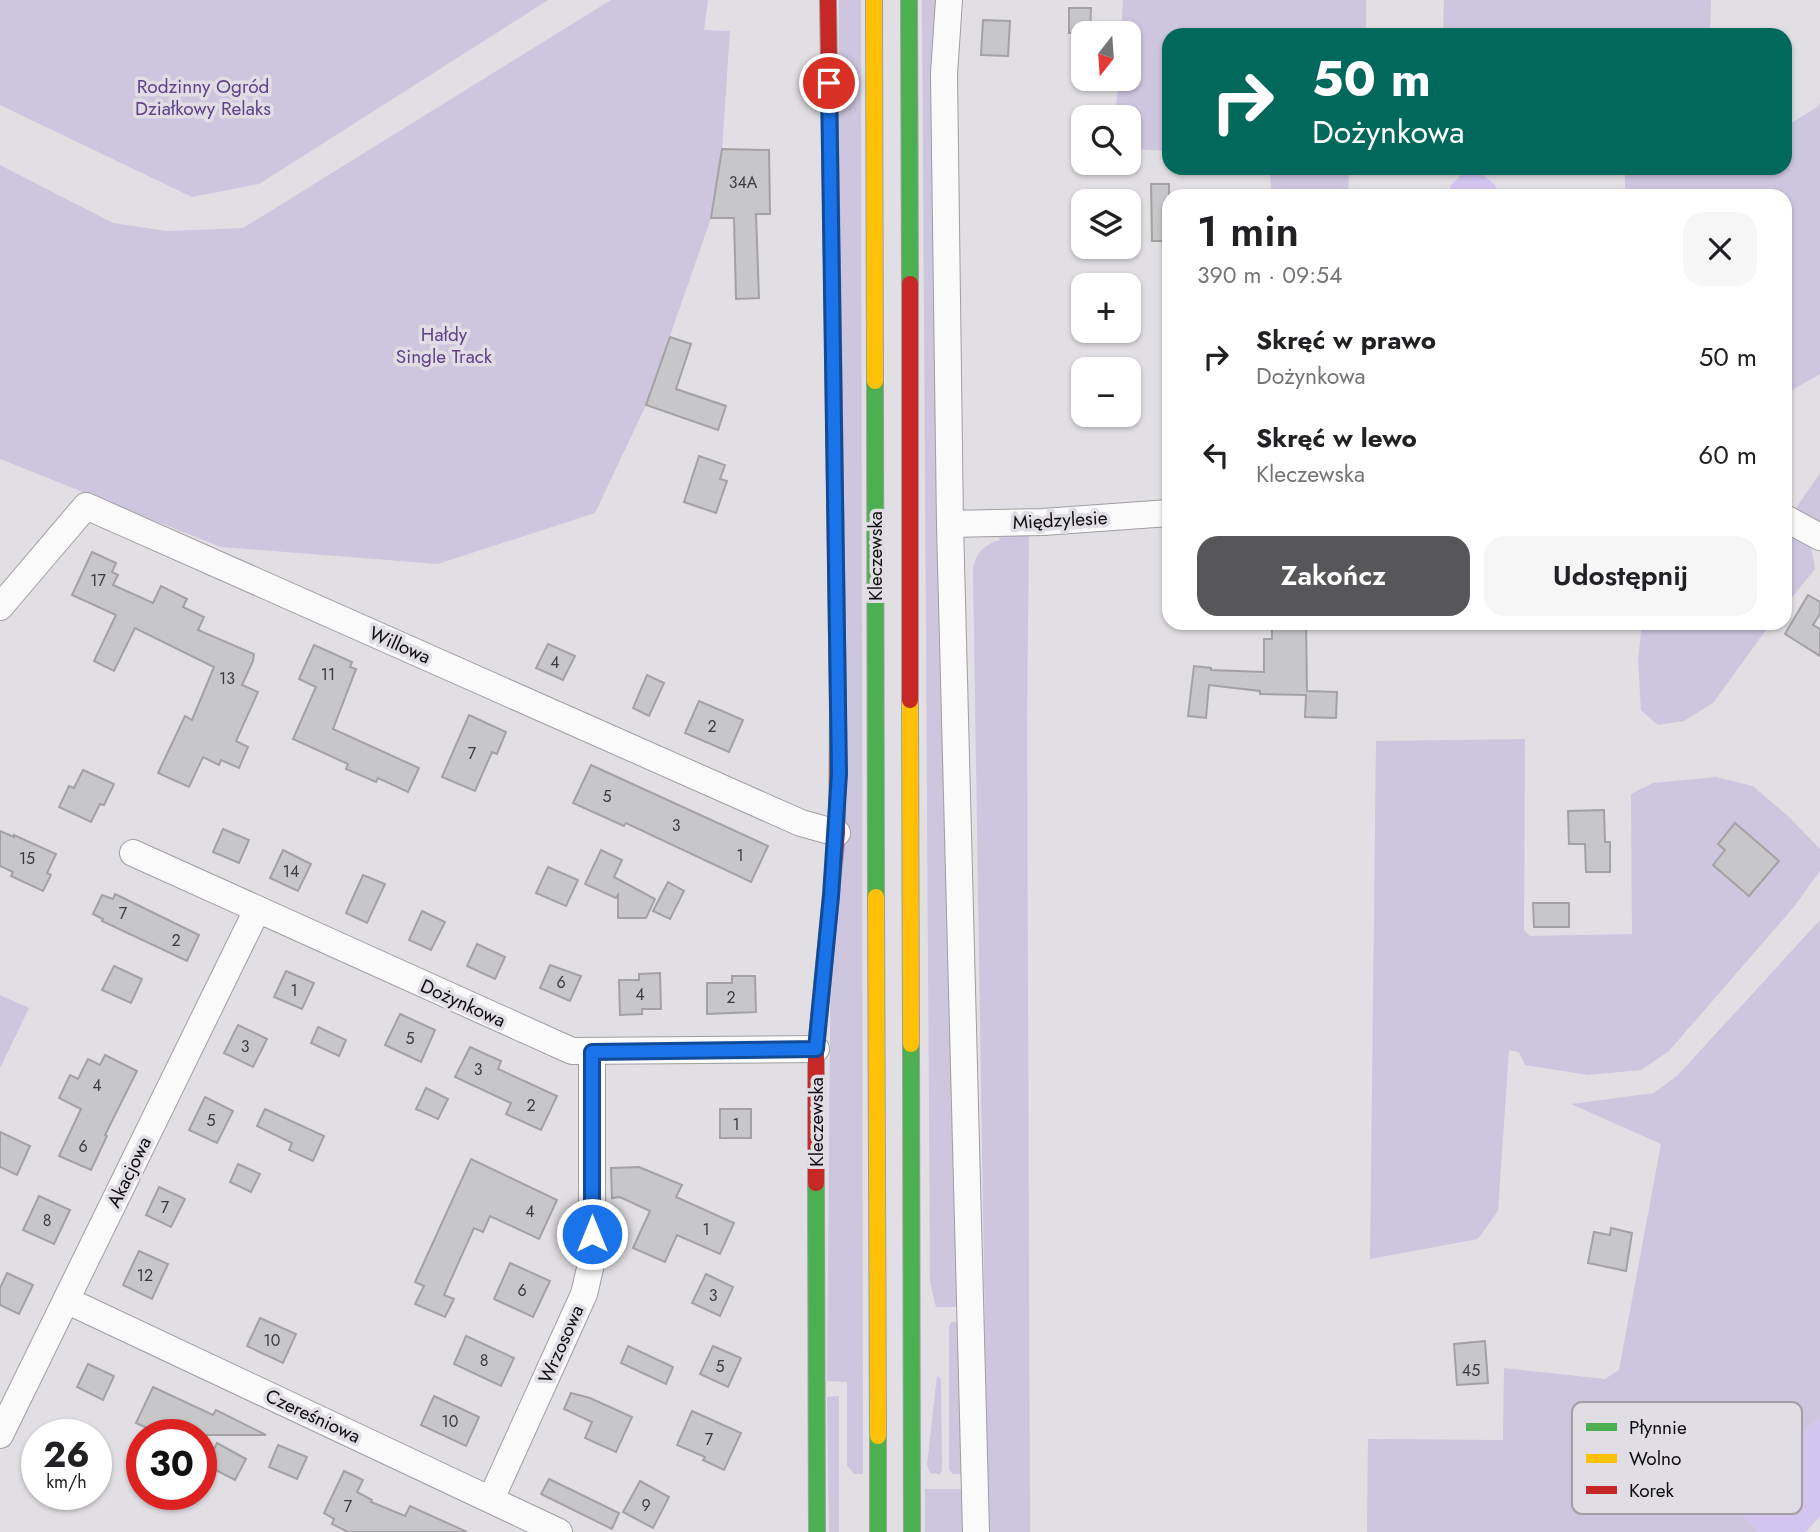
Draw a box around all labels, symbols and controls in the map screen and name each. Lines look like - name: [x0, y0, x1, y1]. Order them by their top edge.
- north arrow: [1071, 21, 1141, 91]
- map controls: [1071, 21, 1141, 427]
- text: 50 m: [1312, 44, 1431, 114]
- pin: [799, 53, 859, 113]
- icon: right: [1197, 56, 1288, 147]
- icon: arrive: [810, 64, 848, 102]
- park label: Rodzinny Ogród Działkowy Relaks: [135, 73, 271, 122]
- button: search: [1071, 105, 1141, 175]
- text: Dożynkowa: [1312, 109, 1465, 155]
- house number: 34A: [729, 171, 758, 194]
- button: layers: [1071, 189, 1141, 259]
- text: 1 min: [1197, 201, 1299, 262]
- button: close: [1683, 212, 1757, 286]
- text: 390 m · 09:54: [1197, 258, 1342, 292]
- button: +: [1071, 273, 1141, 343]
- park label: Hałdy Single Track: [396, 321, 493, 370]
- text: Skręć w prawo: [1256, 321, 1436, 359]
- icon: right: [1197, 338, 1235, 376]
- text: 50 m: [1699, 338, 1757, 376]
- button: −: [1071, 357, 1141, 427]
- text: Dożynkowa: [1256, 359, 1366, 393]
- text: Skręć w lewo: [1256, 419, 1417, 457]
- icon: left: [1197, 436, 1235, 474]
- text: 60 m: [1698, 436, 1757, 474]
- text: Kleczewska: [1256, 457, 1365, 491]
- street label: Międzylesie: [1012, 504, 1108, 536]
- street label: Kleczewska: [862, 511, 889, 601]
- button: Zakończ: [1197, 536, 1470, 616]
- button: Udostępnij: [1484, 536, 1757, 616]
- house number: 17: [90, 569, 106, 592]
- street label: Willowa: [365, 620, 435, 670]
- house number: 4: [550, 651, 560, 674]
- house number: 11: [321, 663, 335, 686]
- house number: 13: [219, 667, 235, 690]
- house number: 2: [707, 715, 717, 738]
- house number: 7: [468, 742, 477, 765]
- house number: 5: [602, 785, 612, 808]
- house number: 3: [672, 814, 681, 837]
- house number: 1: [736, 844, 744, 867]
- house number: 15: [19, 847, 35, 870]
- house number: 14: [283, 860, 299, 883]
- house number: 7: [119, 902, 128, 925]
- house number: 2: [171, 929, 181, 952]
- house number: 6: [556, 971, 566, 994]
- street label: Dożynkowa: [416, 972, 510, 1034]
- house number: 1: [290, 979, 298, 1002]
- house number: 4: [635, 983, 645, 1006]
- house number: 2: [726, 986, 736, 1009]
- house number: 5: [405, 1027, 415, 1050]
- house number: 3: [241, 1035, 250, 1058]
- house number: 3: [474, 1058, 483, 1081]
- house number: 4: [92, 1074, 102, 1097]
- street label: Kleczewska: [803, 1077, 830, 1167]
- house number: 2: [526, 1094, 536, 1117]
- house number: 5: [206, 1109, 216, 1132]
- house number: 1: [732, 1113, 740, 1136]
- street label: Akacjowa: [100, 1132, 158, 1212]
- house number: 6: [78, 1135, 88, 1158]
- house number: 7: [161, 1196, 170, 1219]
- position arrow: [555, 1197, 629, 1271]
- house number: 4: [525, 1200, 535, 1223]
- house number: 8: [43, 1209, 51, 1232]
- house number: 1: [702, 1218, 710, 1241]
- house number: 12: [137, 1264, 153, 1287]
- house number: 6: [517, 1279, 527, 1302]
- house number: 3: [709, 1284, 718, 1307]
- street label: Wrzosowa: [532, 1301, 590, 1387]
- house number: 10: [264, 1329, 280, 1352]
- house number: 8: [480, 1349, 488, 1372]
- house number: 5: [715, 1355, 725, 1378]
- house number: 45: [1462, 1359, 1480, 1382]
- street label: Czereśniowa: [261, 1382, 365, 1450]
- legend: [1572, 1402, 1802, 1514]
- house number: 10: [442, 1410, 458, 1433]
- text: Płynnie: [1629, 1414, 1687, 1441]
- speed limit sign: 30: [126, 1419, 217, 1510]
- house number: 7: [705, 1428, 714, 1451]
- text: 26: [43, 1430, 90, 1480]
- text: Wolno: [1629, 1445, 1681, 1472]
- text: km/h: [46, 1469, 87, 1495]
- text: Korek: [1629, 1477, 1675, 1504]
- house number: 9: [641, 1494, 651, 1517]
- house number: 7: [344, 1495, 353, 1518]

